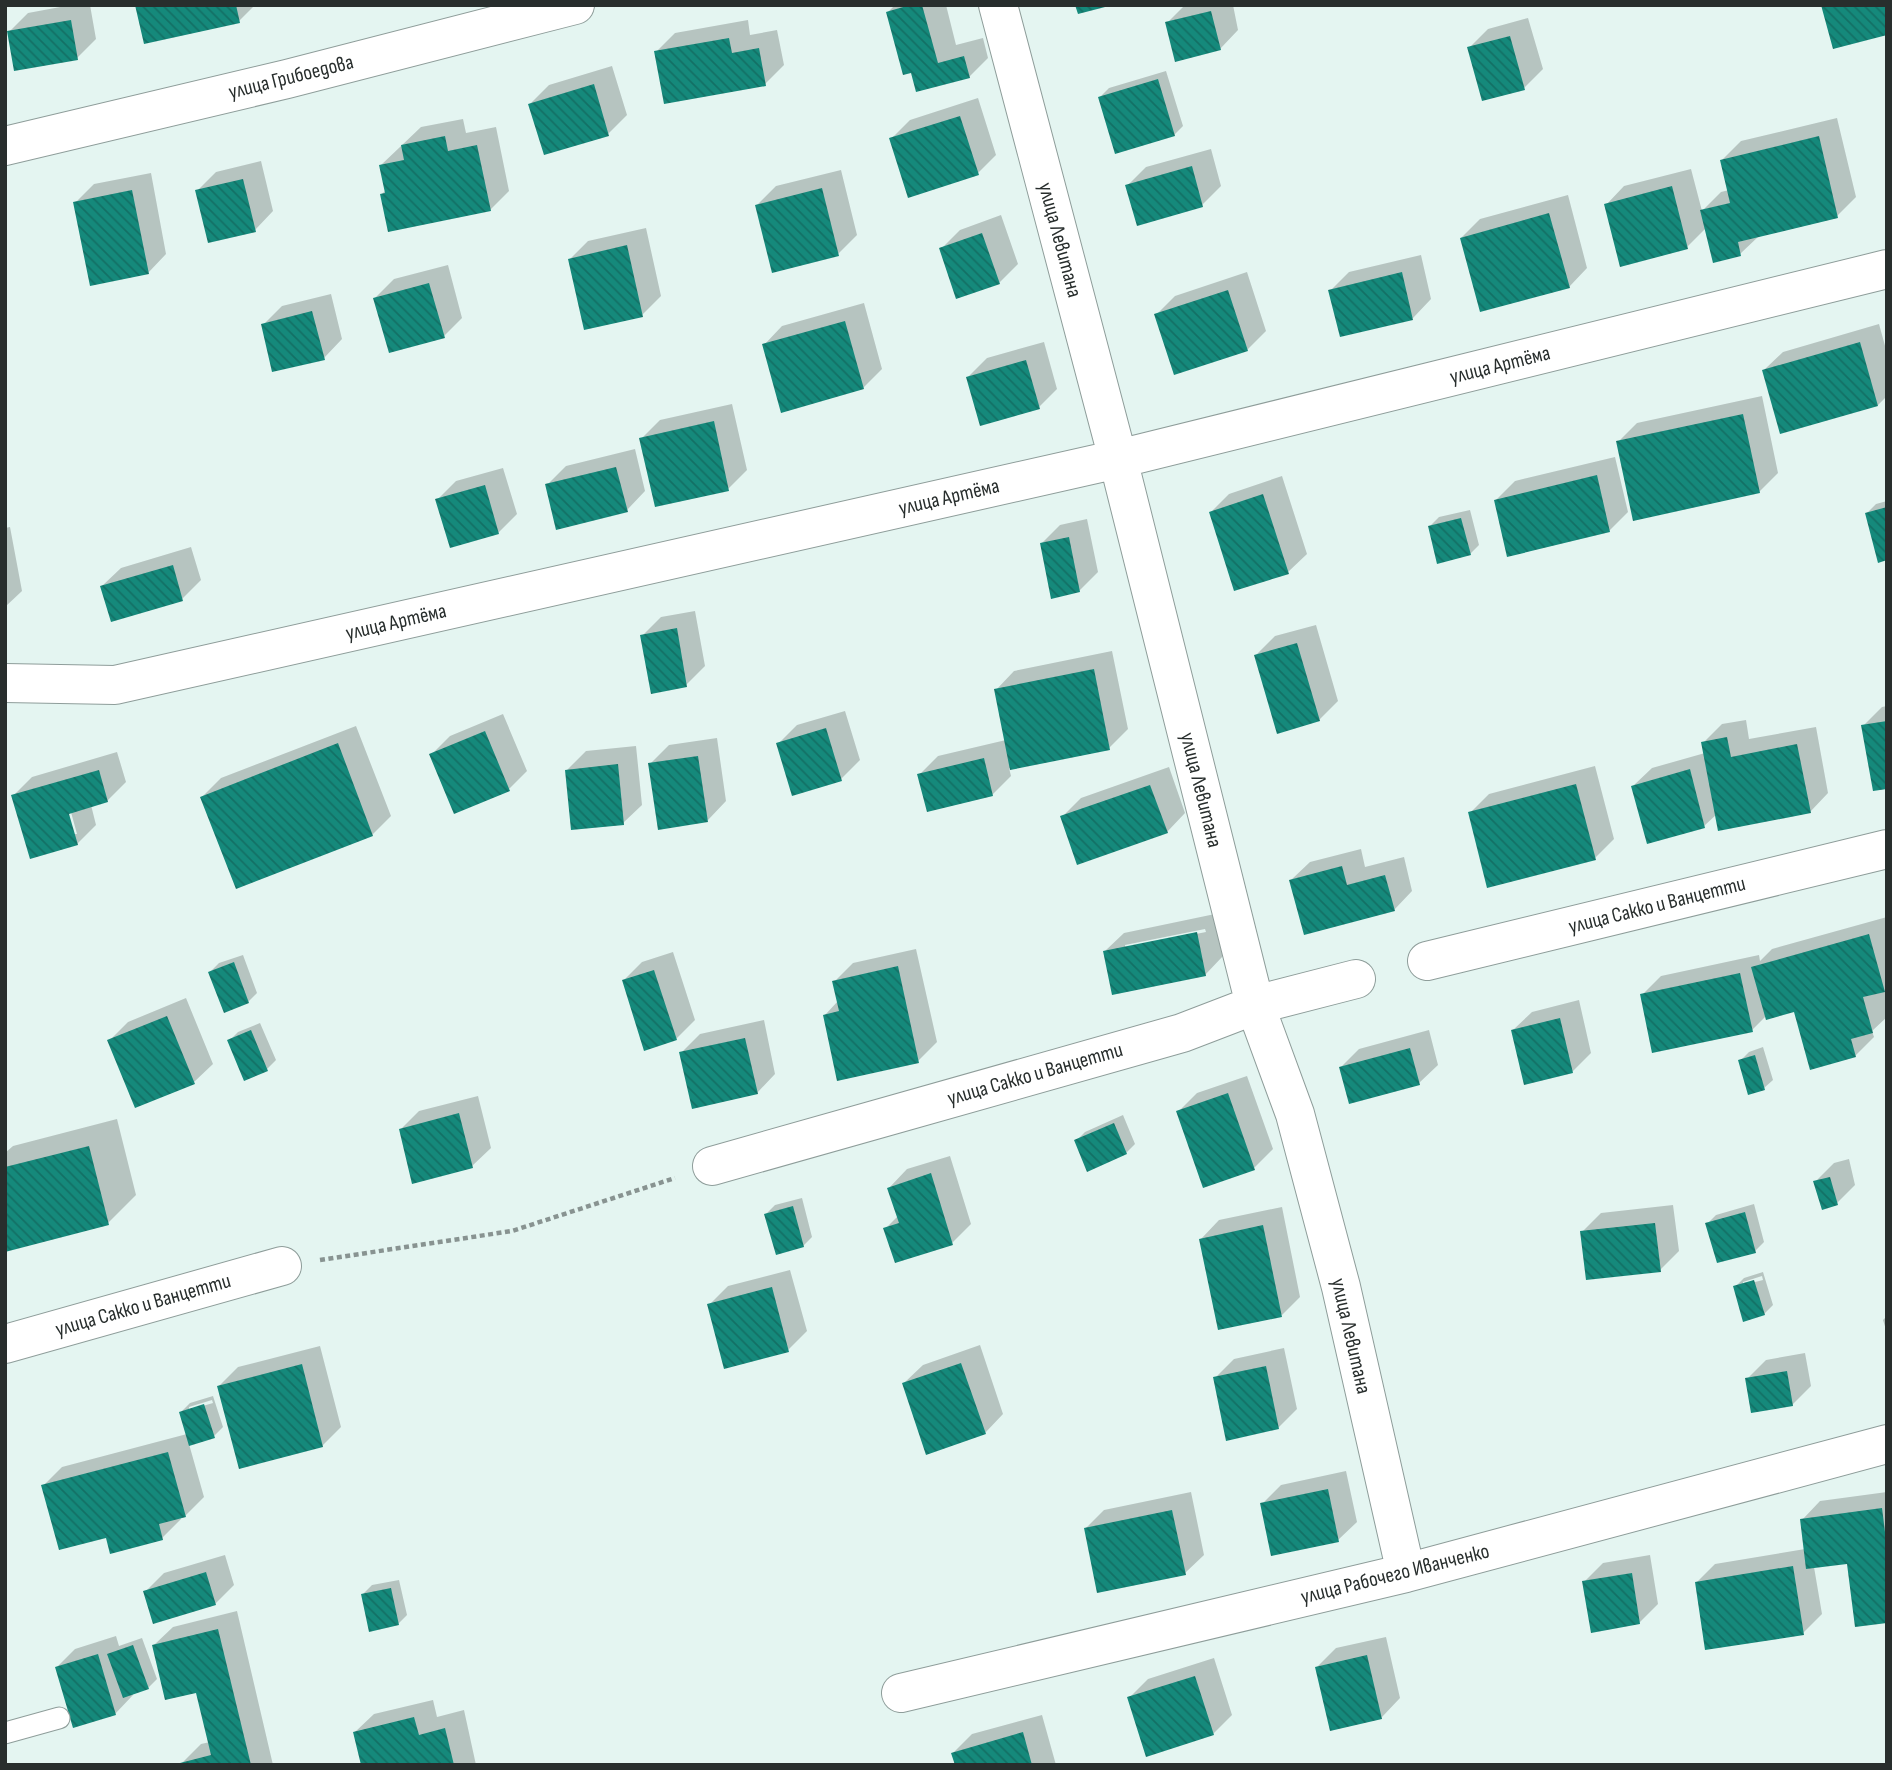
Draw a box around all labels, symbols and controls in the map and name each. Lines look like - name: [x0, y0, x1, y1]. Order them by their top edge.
- street label: улица Грибоедова: [226, 49, 356, 105]
- street label: улица Левитана: [1033, 180, 1087, 300]
- street label: улица Артёма: [1447, 340, 1553, 390]
- street label: улица Артёма: [896, 473, 1002, 521]
- street label: улица Артёма: [343, 598, 449, 646]
- street label: улица Левитана: [1175, 730, 1227, 850]
- street label: улица Сакко и Ванцетти: [1566, 871, 1748, 939]
- street label: улица Сакко и Ванцетти: [944, 1037, 1126, 1111]
- street label: улица Сакко и Ванцетти: [52, 1268, 234, 1342]
- street label: улица Левитана: [1326, 1276, 1376, 1396]
- street label: улица Рабочего Иванченко: [1298, 1538, 1492, 1610]

